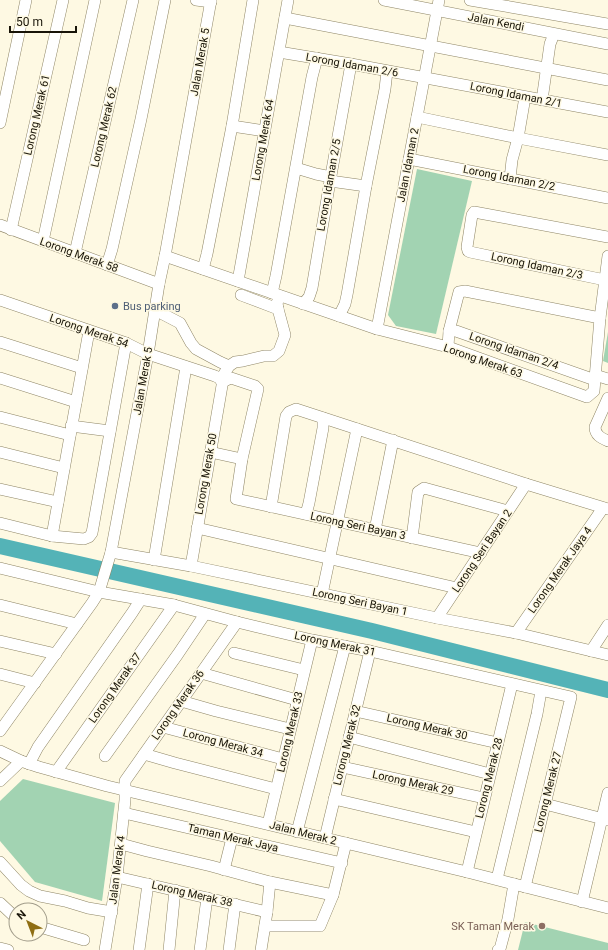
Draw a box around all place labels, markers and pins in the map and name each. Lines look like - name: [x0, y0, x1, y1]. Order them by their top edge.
- place label: Bus parking: [123, 300, 181, 313]
- marker: Bus parking: [110, 301, 120, 311]
- place label: SK Taman Merak: [451, 920, 534, 933]
- marker: SK Taman Merak: [537, 921, 547, 931]

